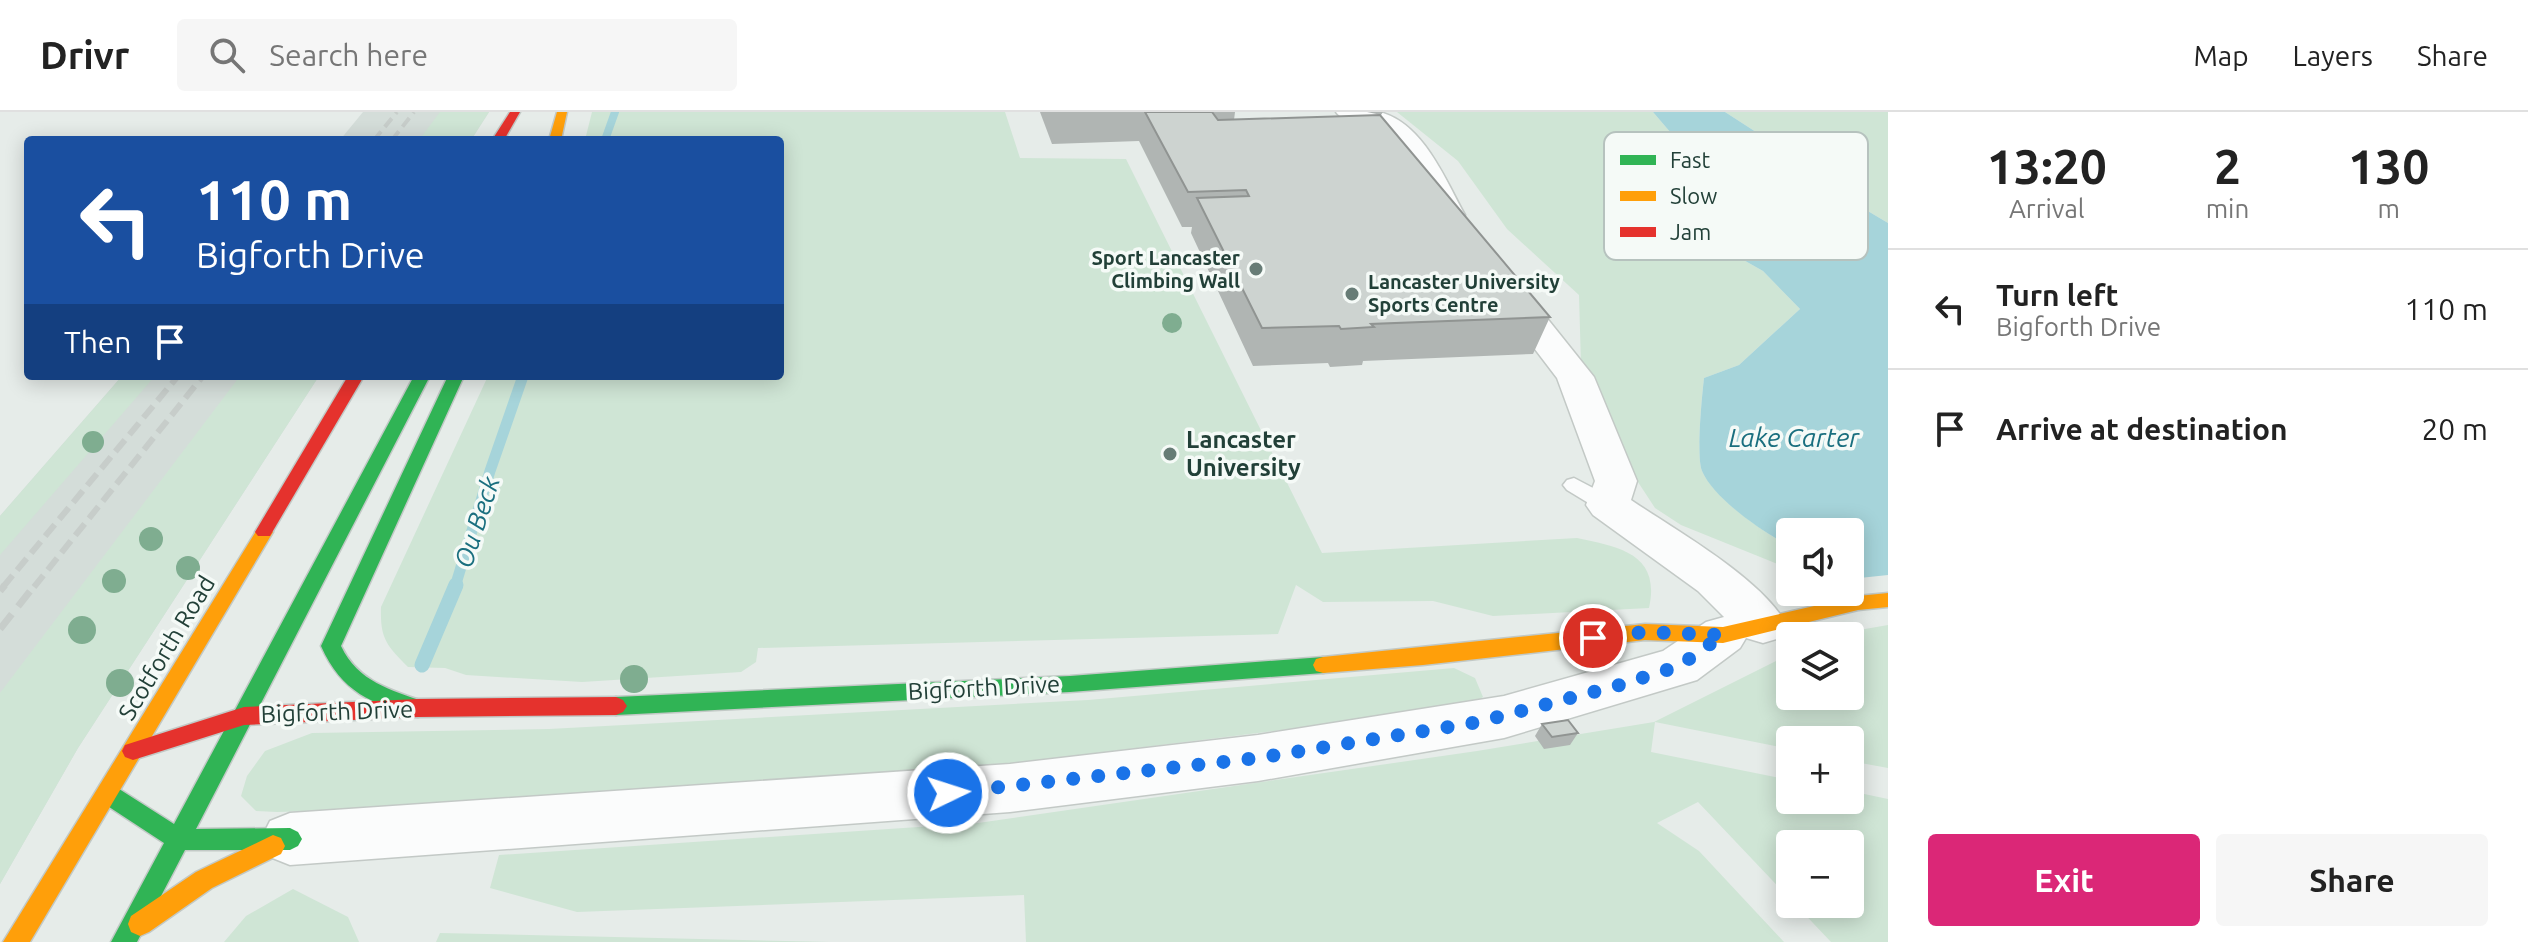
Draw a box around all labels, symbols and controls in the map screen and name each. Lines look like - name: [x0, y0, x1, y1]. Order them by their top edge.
- search box: [177, 19, 737, 91]
- icon: search: [205, 33, 249, 77]
- text: Drivr: [40, 34, 129, 76]
- text: Search here: [269, 38, 428, 72]
- text: Map: [2193, 40, 2249, 71]
- text: Layers: [2293, 40, 2373, 71]
- text: Share: [2417, 40, 2488, 71]
- legend: [1604, 132, 1868, 260]
- text: 13:20: [1987, 139, 2107, 193]
- text: 2: [2214, 139, 2241, 193]
- text: 130: [2348, 139, 2429, 193]
- text: Fast: [1670, 147, 1711, 172]
- icon: left: [64, 168, 168, 272]
- text: 110 m: [196, 168, 352, 231]
- text: Slow: [1670, 183, 1717, 208]
- text: Arrival: [2009, 194, 2085, 223]
- text: min: [2206, 194, 2249, 223]
- text: m: [2377, 194, 2400, 223]
- text: Jam: [1670, 219, 1711, 244]
- text: Bigforth Drive: [196, 234, 425, 275]
- place label: Sport Lancaster Climbing Wall: [1092, 246, 1241, 292]
- marker: Sport Lancaster Climbing Wall: [1247, 260, 1265, 278]
- place label: Lancaster University Sports Centre: [1368, 270, 1560, 316]
- text: Turn left: [1996, 278, 2118, 312]
- marker: Lancaster University Sports Centre: [1343, 285, 1361, 303]
- icon: left: [1928, 287, 1972, 331]
- text: 110 m: [2404, 292, 2488, 326]
- text: Bigforth Drive: [1996, 312, 2161, 341]
- icon: arrive: [148, 320, 192, 364]
- text: Then: [64, 325, 132, 359]
- icon: arrive: [1928, 407, 1972, 451]
- text: Arrive at destination: [1996, 412, 2288, 446]
- text: 20 m: [2421, 412, 2488, 446]
- water label: Lake Carter: [1729, 423, 1860, 452]
- place label: Lancaster University: [1186, 426, 1301, 481]
- marker: Lancaster University: [1161, 445, 1179, 463]
- water label: Ou Beck: [448, 472, 505, 571]
- map controls: [1776, 518, 1864, 918]
- button: sound: [1776, 518, 1864, 606]
- street label: Scotforth Road: [113, 571, 220, 725]
- pin: [1559, 604, 1627, 672]
- icon: arrive: [1571, 616, 1615, 660]
- button: layers: [1776, 622, 1864, 710]
- street label: Bigforth Drive: [907, 670, 1061, 705]
- street label: Bigforth Drive: [260, 695, 414, 728]
- button: +: [1776, 726, 1864, 814]
- position arrow: [906, 751, 990, 835]
- button: −: [1776, 830, 1864, 918]
- button: Exit: [1928, 834, 2200, 926]
- button: Share: [2216, 834, 2488, 926]

